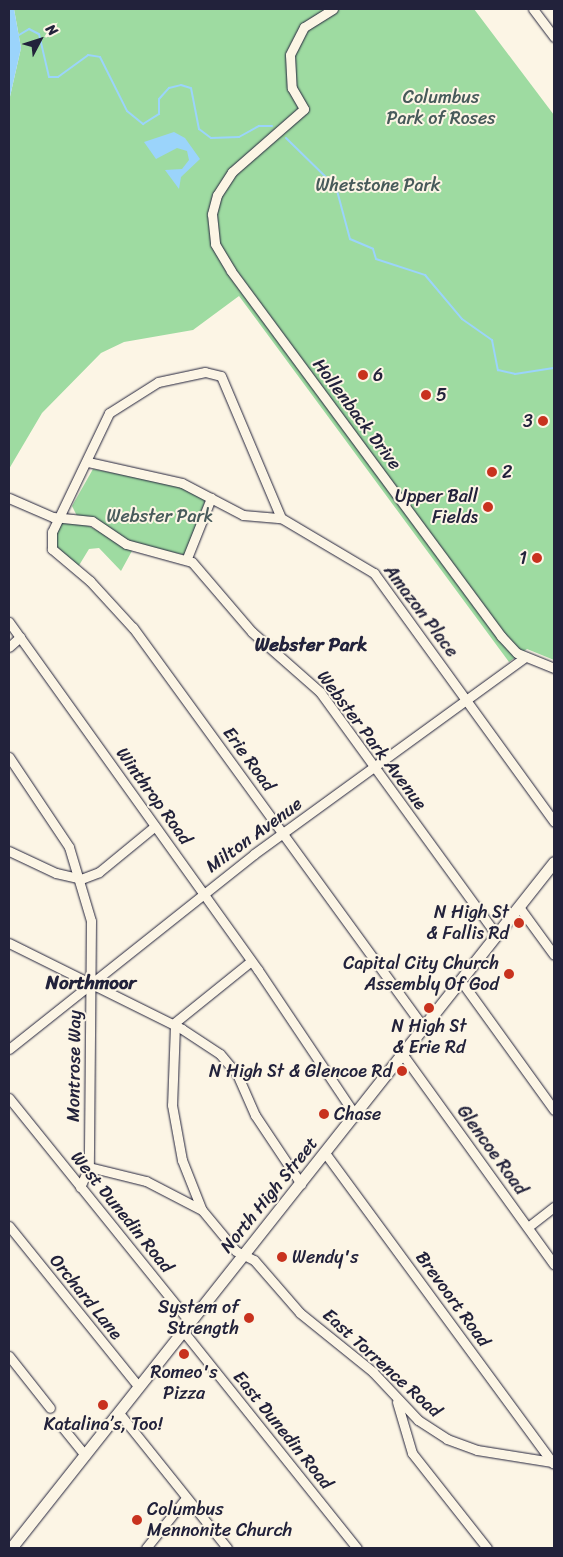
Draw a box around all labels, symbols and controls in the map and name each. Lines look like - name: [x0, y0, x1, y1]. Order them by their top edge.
- north arrow: [15, 15, 65, 65]
- text: N: [39, 18, 65, 42]
- park label: Columbus Park of Roses: [386, 87, 496, 130]
- park label: Whetstone Park: [316, 174, 440, 196]
- street label: Hollenback Drive: [308, 354, 406, 474]
- place label: 6: [373, 364, 383, 386]
- marker: 6: [357, 369, 369, 381]
- place label: 5: [436, 384, 447, 406]
- marker: 5: [420, 389, 432, 401]
- place label: 3: [523, 410, 533, 432]
- marker: 3: [537, 415, 549, 427]
- place label: 2: [502, 461, 512, 483]
- marker: 2: [486, 466, 498, 478]
- place label: Upper Ball Fields: [395, 486, 478, 528]
- marker: Upper Ball Fields: [482, 501, 494, 513]
- park label: Webster Park: [107, 505, 213, 527]
- place label: 1: [519, 547, 527, 569]
- marker: 1: [531, 552, 543, 564]
- street label: Amazon Place: [379, 561, 463, 661]
- district label: Webster Park: [255, 634, 367, 656]
- street label: Webster Park Avenue: [313, 666, 431, 814]
- street label: Erie Road: [218, 722, 280, 796]
- street label: Winthrop Road: [111, 743, 197, 849]
- street label: Milton Avenue: [202, 793, 306, 877]
- place label: N High St & Fallis Rd: [426, 902, 509, 944]
- marker: N High St & Fallis Rd: [513, 917, 525, 929]
- place label: Capital City Church Assembly Of God: [343, 953, 499, 996]
- marker: Capital City Church Assembly Of God: [503, 968, 515, 980]
- district label: Northmoor: [46, 972, 136, 994]
- marker: N High St & Erie Rd: [423, 1002, 435, 1014]
- street label: Montrose Way: [62, 1010, 86, 1122]
- place label: N High St & Erie Rd: [390, 1016, 468, 1058]
- place label: N High St & Glencoe Rd: [207, 1060, 392, 1082]
- marker: N High St & Glencoe Rd: [396, 1065, 408, 1077]
- street label: Glencoe Road: [452, 1101, 532, 1199]
- place label: Chase: [334, 1103, 381, 1125]
- marker: Chase: [318, 1108, 330, 1120]
- street label: North High Street: [215, 1132, 323, 1258]
- street label: West Dunedin Road: [66, 1147, 178, 1277]
- place label: Wendy's: [292, 1246, 359, 1268]
- street label: Brevoort Road: [411, 1247, 495, 1351]
- street label: Orchard Lane: [45, 1250, 127, 1344]
- marker: Wendy's: [276, 1251, 288, 1263]
- place label: System of Strength: [158, 1297, 239, 1340]
- street label: East Torrence Road: [318, 1304, 446, 1422]
- marker: System of Strength: [243, 1312, 255, 1324]
- marker: Romeo's Pizza: [178, 1348, 190, 1360]
- place label: Romeo's Pizza: [150, 1362, 218, 1405]
- street label: East Dunedin Road: [228, 1366, 338, 1494]
- marker: Katalina’s, Too!: [97, 1399, 109, 1411]
- place label: Katalina’s, Too!: [44, 1413, 162, 1435]
- place label: Columbus Mennonite Church: [147, 1499, 292, 1542]
- marker: Columbus Mennonite Church: [131, 1514, 143, 1526]

